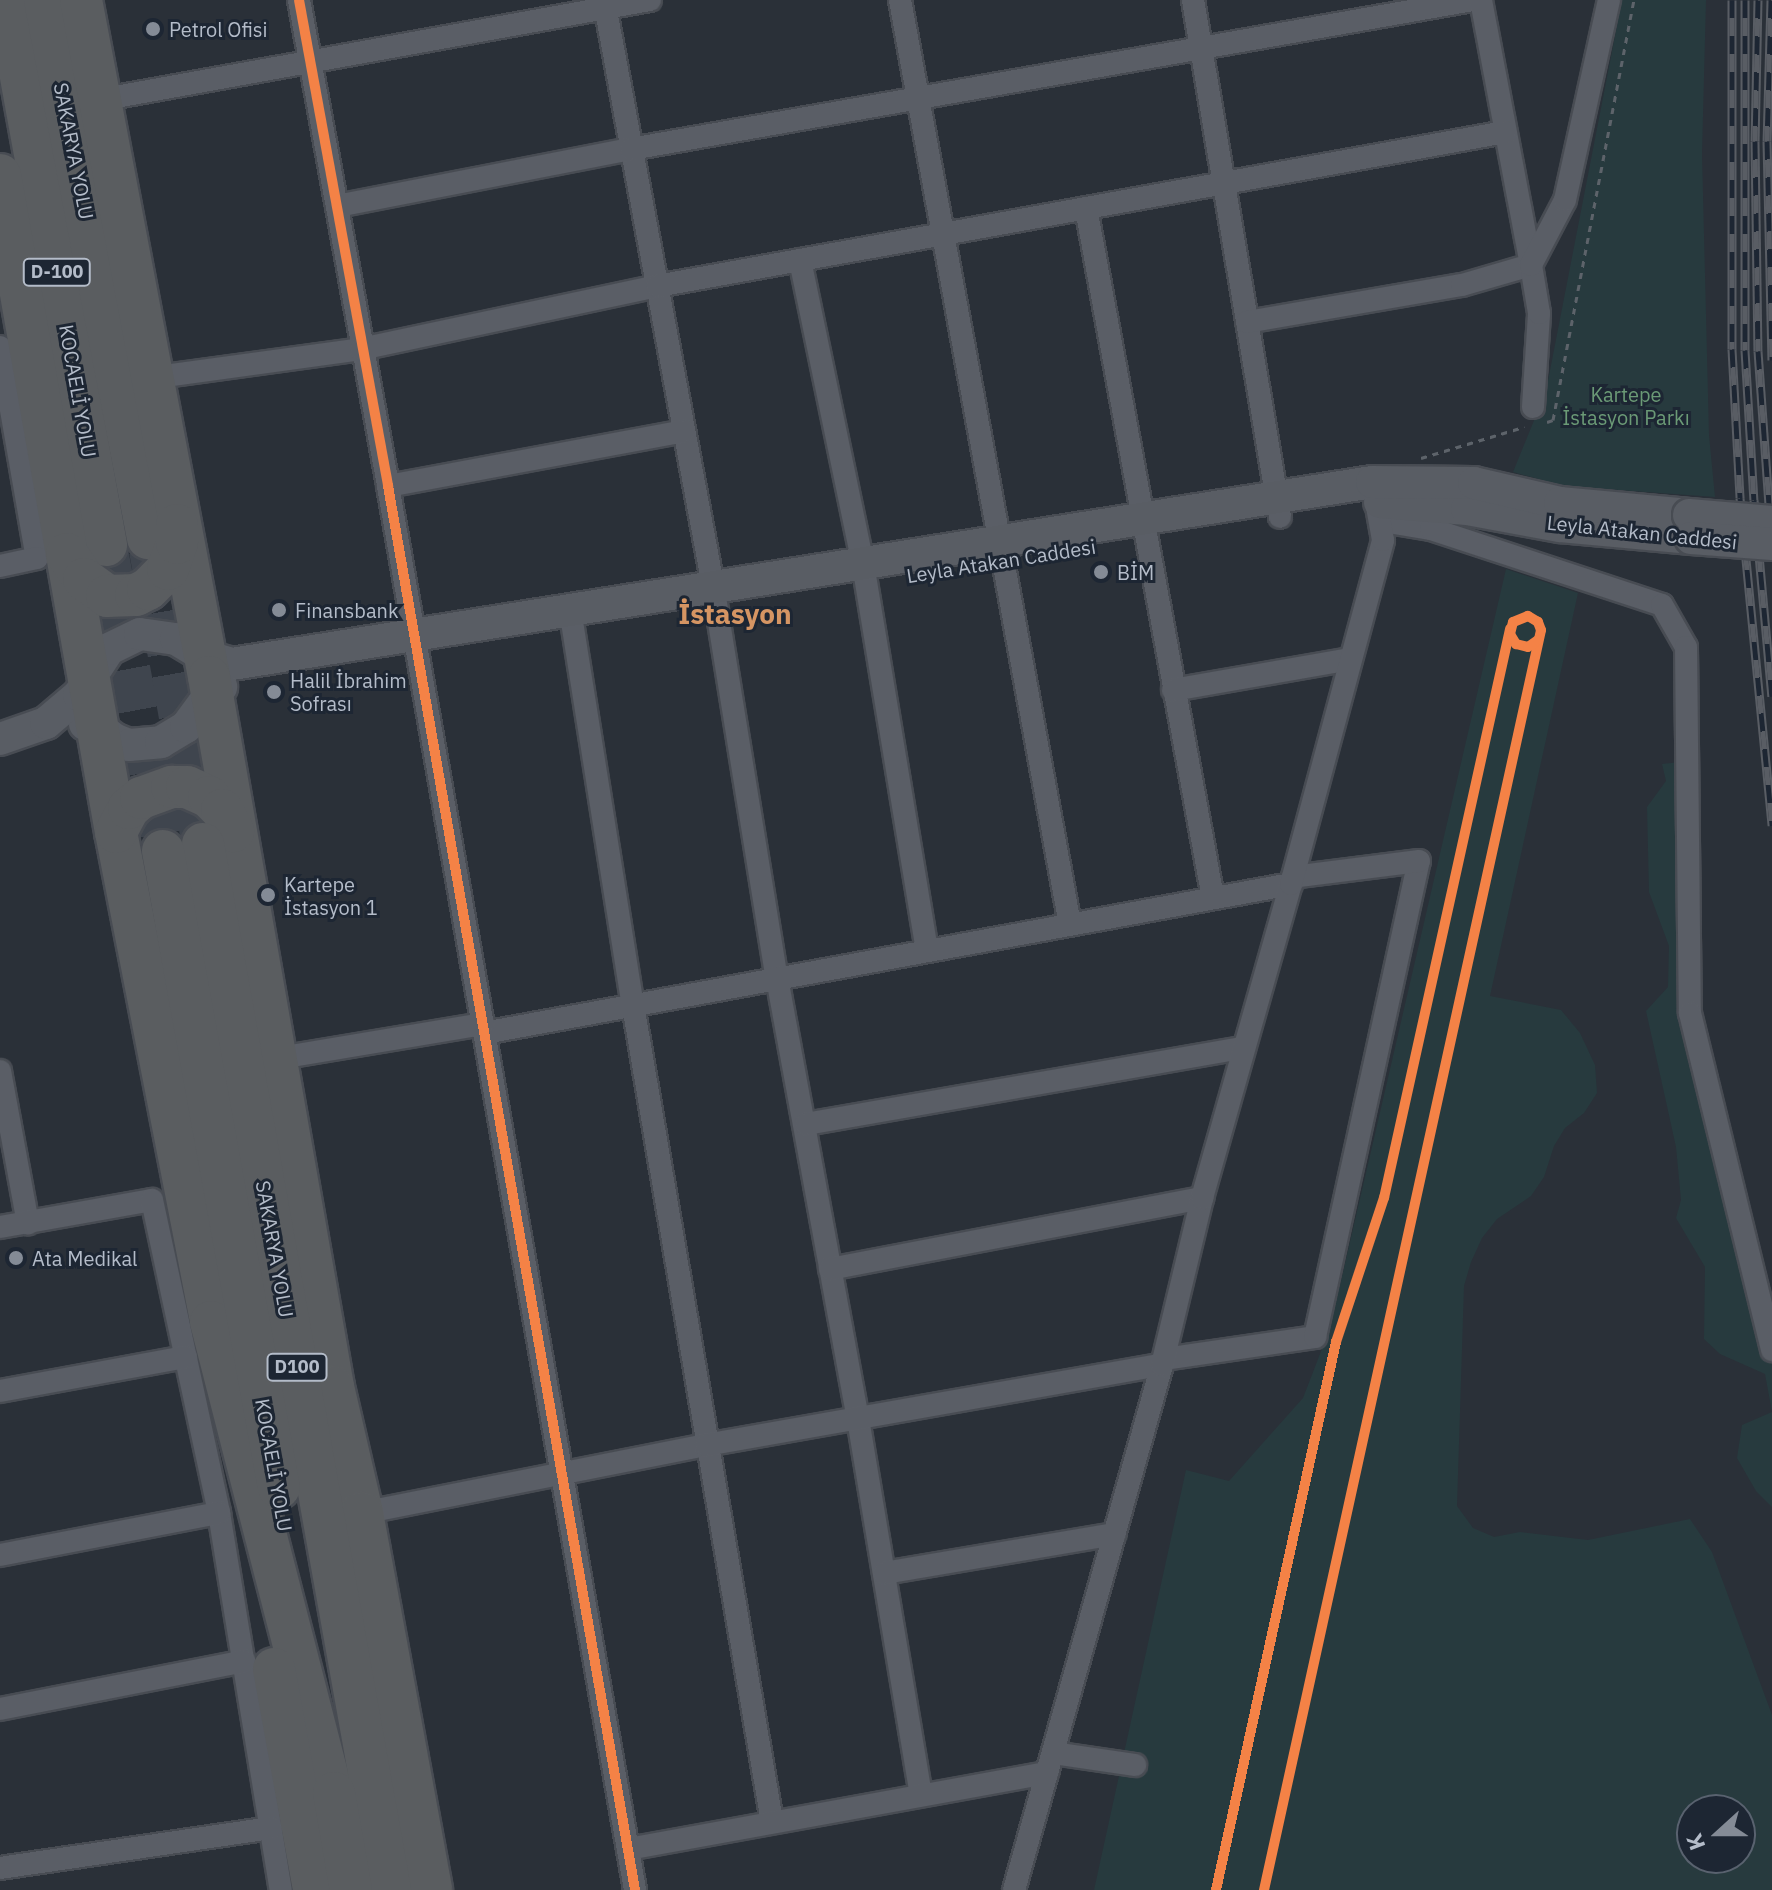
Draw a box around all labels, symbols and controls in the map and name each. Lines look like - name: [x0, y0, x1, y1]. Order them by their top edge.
- place label: Petrol Ofisi: [169, 17, 268, 41]
- marker: Petrol Ofisi: [144, 20, 162, 38]
- street label: SAKARYA YOLU: [49, 81, 99, 221]
- road number: D-100: [21, 258, 93, 286]
- street label: KOCAELİ YOLU: [55, 323, 101, 459]
- park label: Kartepe İstasyon Parkı: [1562, 383, 1690, 430]
- street label: Leyla Atakan Caddesi: [1546, 510, 1738, 554]
- street label: Leyla Atakan Caddesi: [905, 534, 1097, 588]
- place label: BİM: [1117, 560, 1154, 584]
- marker: BİM: [1092, 563, 1110, 581]
- district label: İstasyon: [678, 597, 792, 631]
- place label: Finansbank: [295, 598, 398, 622]
- marker: Finansbank: [270, 601, 288, 619]
- place label: Halil İbrahim Sofrası: [290, 668, 407, 715]
- marker: Halil İbrahim Sofrası: [265, 683, 283, 701]
- place label: Kartepe İstasyon 1: [284, 872, 378, 919]
- marker: Kartepe İstasyon 1: [259, 886, 277, 904]
- street label: SAKARYA YOLU: [251, 1179, 299, 1319]
- place label: Ata Medikal: [32, 1246, 138, 1270]
- marker: Ata Medikal: [7, 1249, 25, 1267]
- road number: D100: [265, 1353, 329, 1381]
- street label: KOCAELİ YOLU: [251, 1397, 297, 1533]
- north arrow: [1676, 1794, 1756, 1874]
- text: K: [1679, 1830, 1711, 1854]

